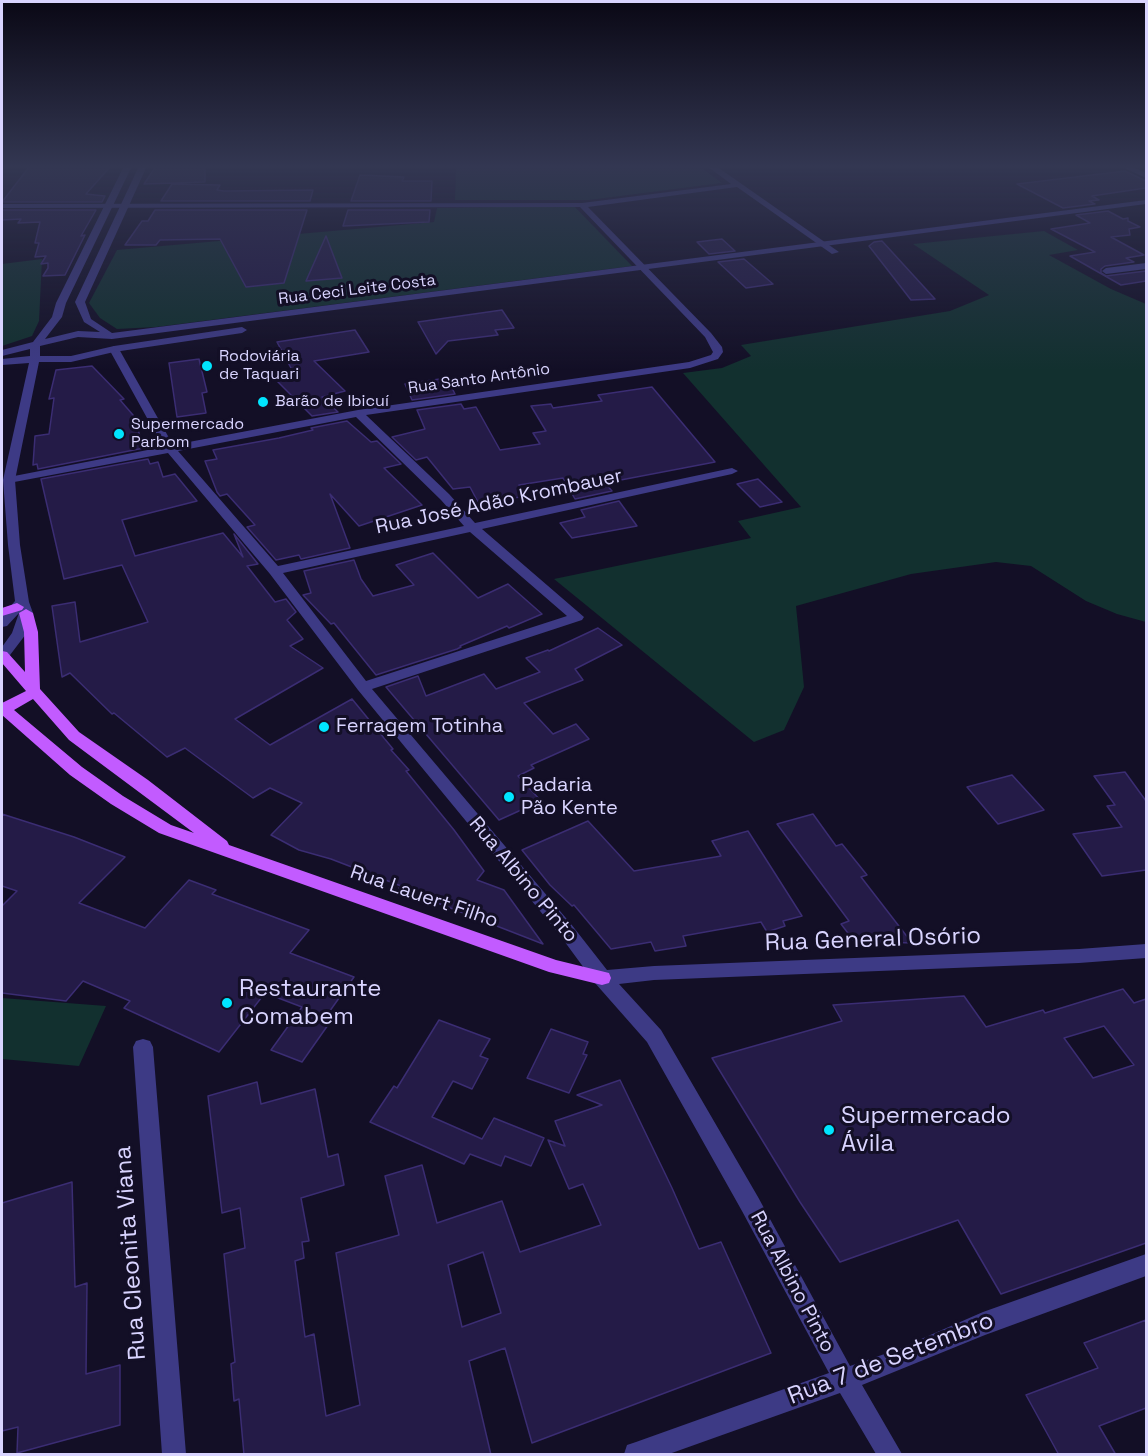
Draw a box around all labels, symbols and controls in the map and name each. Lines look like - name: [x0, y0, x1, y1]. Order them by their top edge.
- street label: Rua Ceci Leite Costa: [277, 271, 437, 309]
- place label: Rodoviária de Taquari: [219, 347, 300, 385]
- marker: Rodoviária de Taquari: [200, 359, 214, 373]
- street label: Rua Santo Antônio: [407, 360, 551, 398]
- place label: Barão de Ibicuí: [275, 392, 389, 412]
- marker: Barão de Ibicuí: [256, 395, 270, 409]
- place label: Supermercado Parbom: [131, 415, 244, 453]
- marker: Supermercado Parbom: [112, 427, 126, 441]
- street label: Rua José Adão Krombauer: [373, 464, 625, 540]
- place label: Ferragem Totinha: [336, 715, 503, 739]
- marker: Ferragem Totinha: [317, 720, 331, 734]
- place label: Padaria Pão Kente: [521, 774, 618, 821]
- marker: Padaria Pão Kente: [502, 790, 516, 804]
- street label: Rua Albino Pinto: [463, 812, 583, 948]
- street label: Rua Lauert Filho: [347, 860, 501, 934]
- street label: Rua General Osório: [764, 922, 982, 958]
- place label: Restaurante Comabem: [239, 975, 382, 1031]
- marker: Restaurante Comabem: [220, 996, 234, 1010]
- place label: Supermercado Ávila: [841, 1102, 1011, 1158]
- marker: Supermercado Ávila: [822, 1123, 836, 1137]
- street label: Rua Cleonita Viana: [109, 1145, 153, 1361]
- street label: Rua Albino Pinto: [745, 1207, 839, 1357]
- street label: Rua 7 de Setembro: [784, 1306, 998, 1412]

